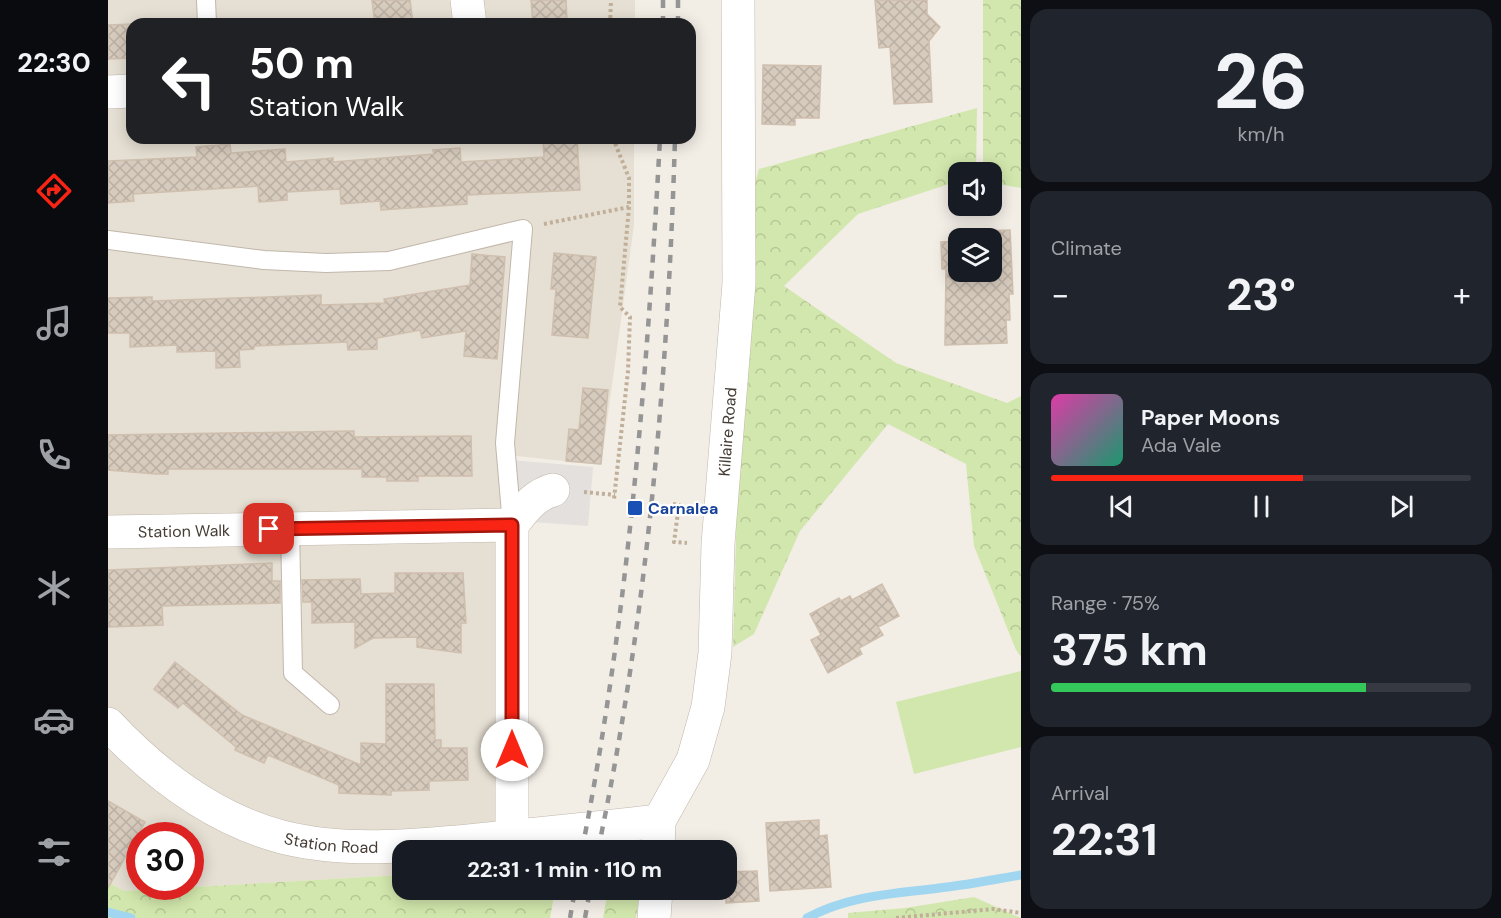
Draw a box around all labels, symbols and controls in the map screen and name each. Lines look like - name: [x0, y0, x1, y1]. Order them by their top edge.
- text: 26: [1214, 31, 1308, 132]
- text: 50 m: [249, 36, 354, 91]
- icon: left: [150, 42, 228, 120]
- text: 22:30: [17, 45, 91, 80]
- text: Station Walk: [249, 89, 404, 124]
- text: km/h: [1237, 121, 1285, 147]
- map controls: [948, 162, 1002, 282]
- button: sound: [948, 162, 1002, 216]
- icon: directions: [33, 170, 75, 212]
- button: layers: [948, 228, 1002, 282]
- text: Climate: [1051, 235, 1122, 261]
- text: 23°: [1226, 265, 1296, 324]
- text: −: [1051, 273, 1069, 316]
- text: +: [1453, 273, 1471, 316]
- icon: music: [33, 302, 75, 344]
- street label: Killaire Road: [713, 386, 741, 477]
- text: Paper Moons: [1141, 403, 1280, 432]
- text: Ada Vale: [1141, 432, 1221, 458]
- icon: phone: [33, 434, 75, 476]
- icon: previous: [1105, 490, 1138, 523]
- icon: pause: [1245, 490, 1278, 523]
- icon: next: [1385, 490, 1418, 523]
- place label: Carnalea: [648, 498, 718, 519]
- marker: Carnalea: [626, 499, 644, 517]
- pin: [243, 503, 294, 554]
- icon: arrive: [252, 512, 285, 545]
- street label: Station Walk: [138, 519, 230, 542]
- icon: climate: [33, 567, 75, 609]
- text: Range · 75%: [1051, 590, 1160, 616]
- text: 375 km: [1051, 620, 1208, 679]
- icon: car: [33, 699, 75, 741]
- position arrow: [480, 718, 544, 782]
- text: Arrival: [1051, 780, 1109, 806]
- text: 22:31: [1051, 810, 1158, 869]
- speed limit sign: 30: [126, 822, 204, 900]
- street label: Station Road: [282, 827, 378, 857]
- icon: filters: [33, 831, 75, 873]
- text: 22:31 · 1 min · 110 m: [467, 855, 662, 884]

